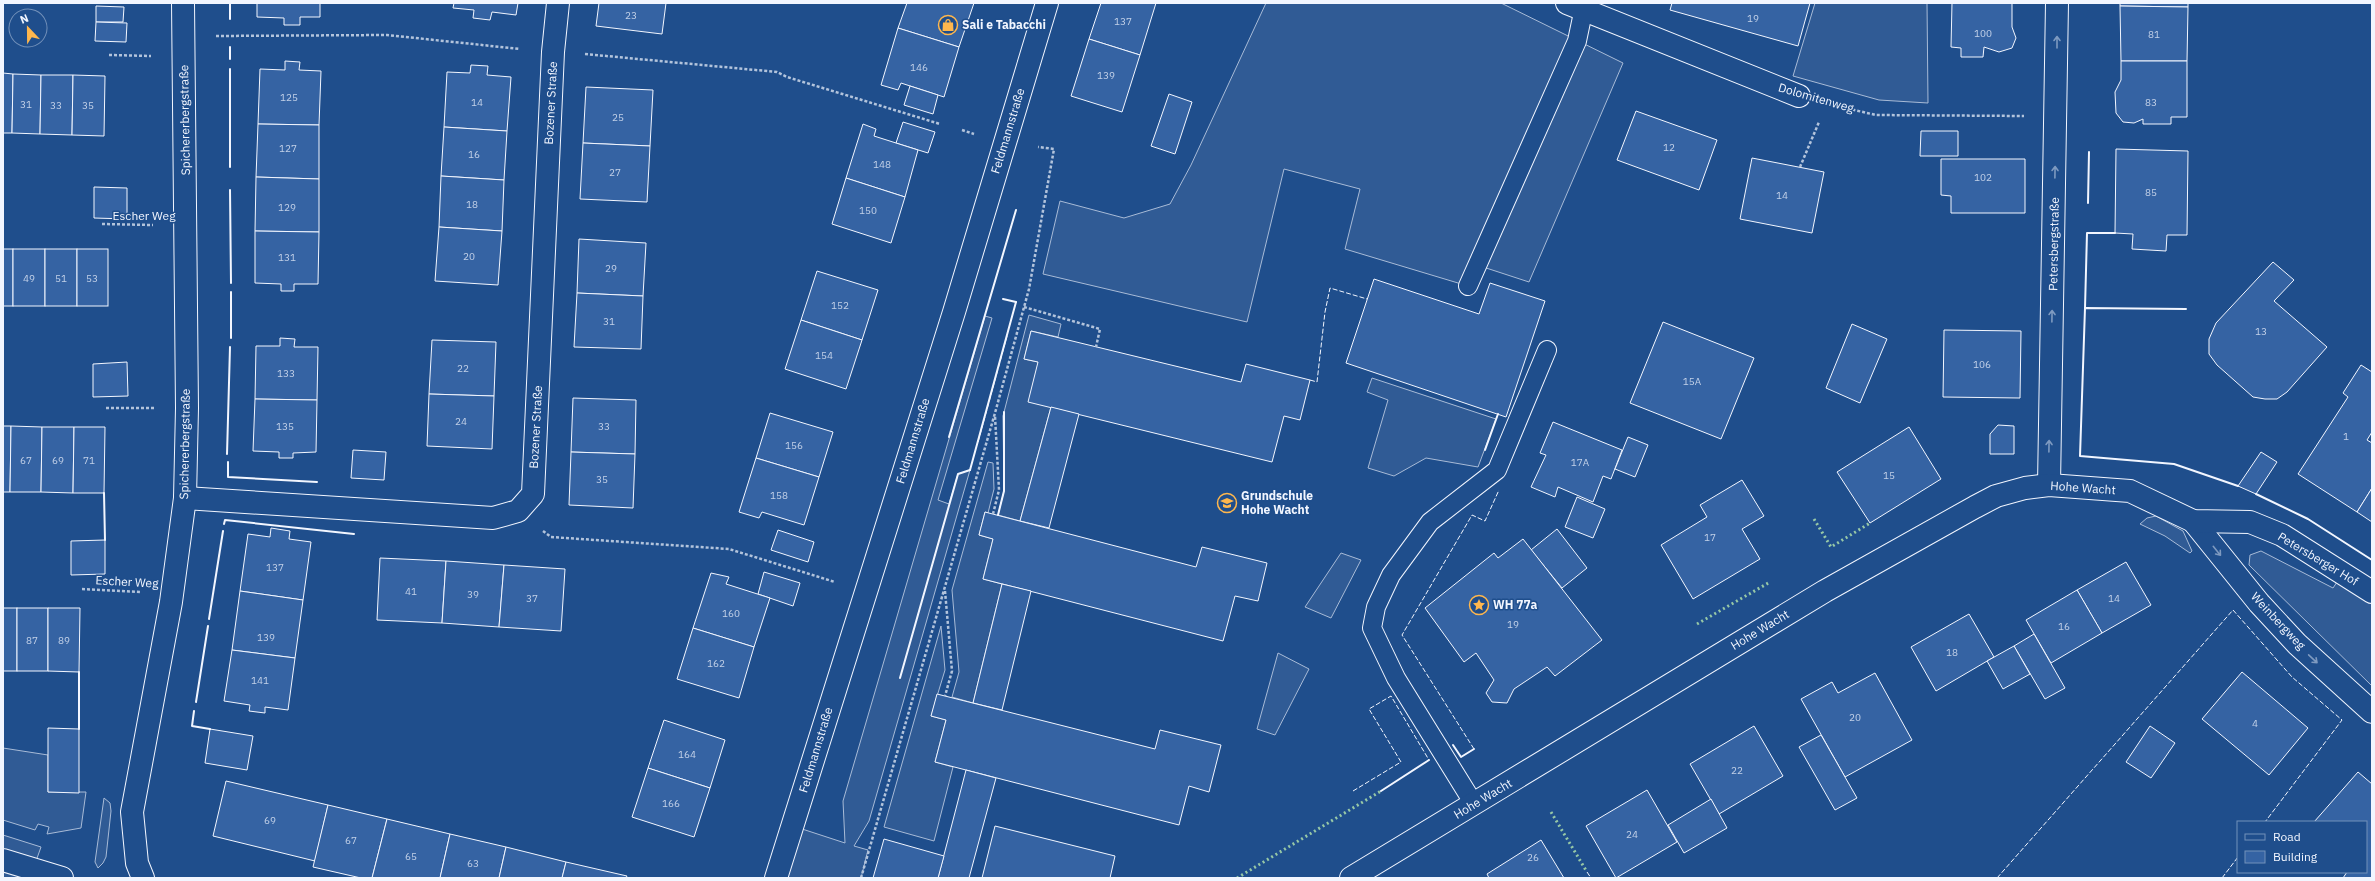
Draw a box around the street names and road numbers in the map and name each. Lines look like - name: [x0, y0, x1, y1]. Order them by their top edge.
- street label: Bozener Straße: [541, 61, 560, 145]
- street label: Spichererbergstraße: [176, 64, 193, 175]
- street label: Dolomitenweg: [1777, 80, 1856, 116]
- street label: Feldmannstraße: [987, 86, 1028, 175]
- street label: Petersbergstraße: [2045, 197, 2062, 291]
- street label: Escher Weg: [113, 208, 176, 223]
- street label: Bozener Straße: [526, 385, 545, 469]
- street label: Spichererbergstraße: [176, 388, 193, 499]
- street label: Feldmannstraße: [892, 396, 933, 485]
- street label: Hohe Wacht: [2050, 478, 2116, 497]
- street label: Petersberger Hof: [2275, 529, 2361, 589]
- street label: Escher Weg: [95, 572, 160, 591]
- street label: Weinbergweg: [2248, 589, 2309, 653]
- street label: Hohe Wacht: [1728, 606, 1792, 653]
- street label: Feldmannstraße: [795, 705, 836, 794]
- street label: Hohe Wacht: [1451, 775, 1515, 822]

